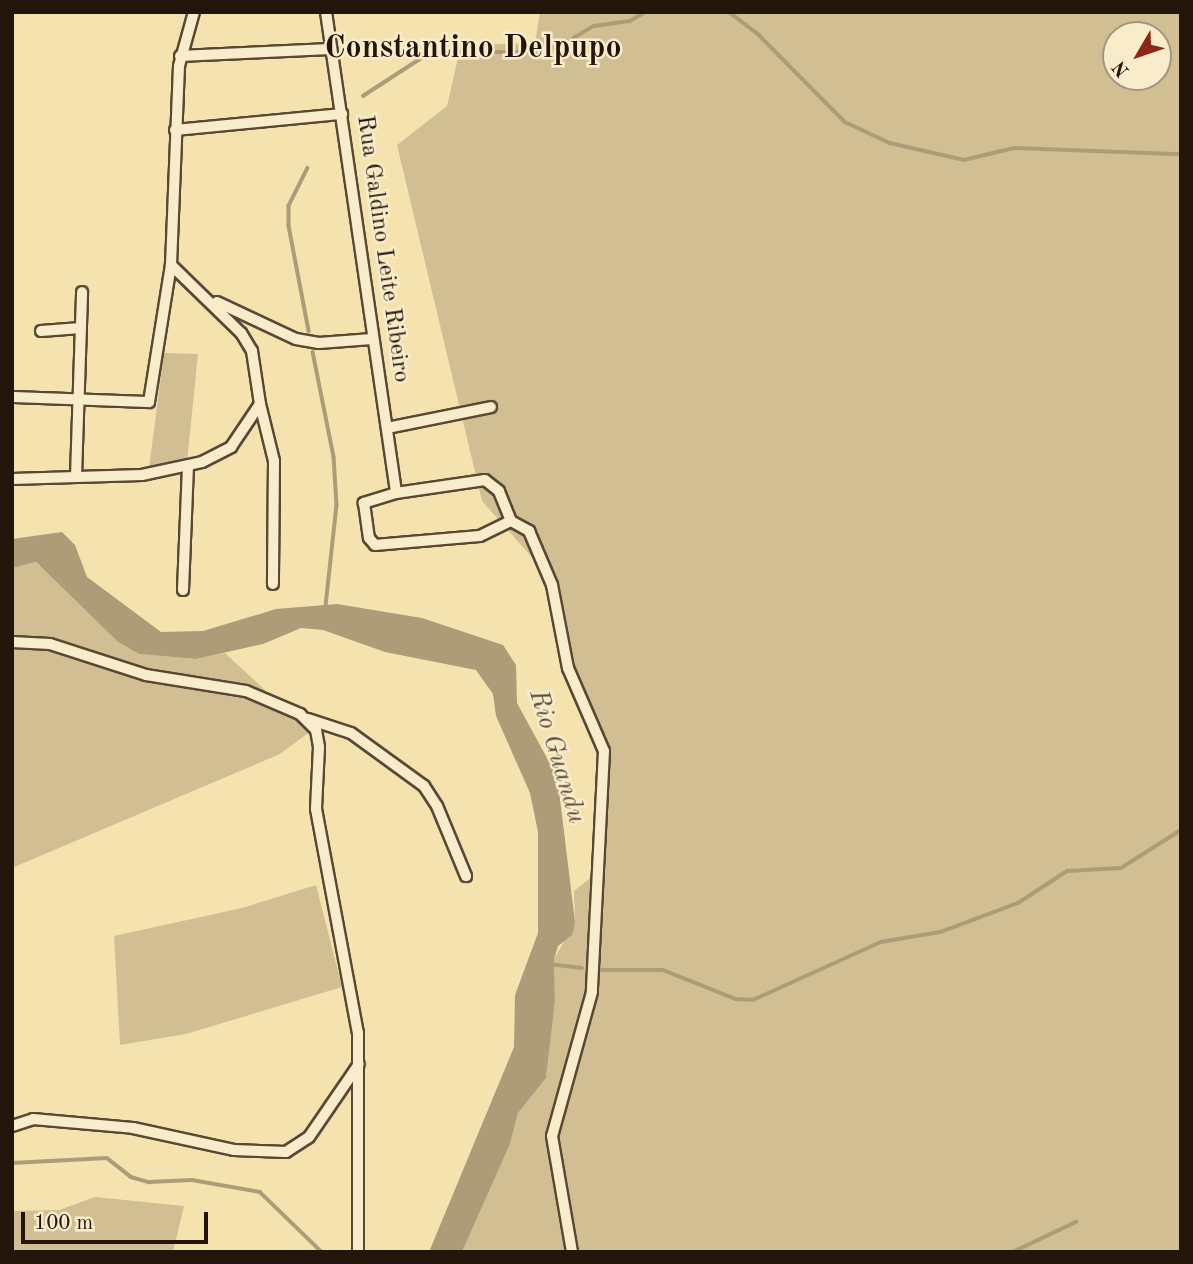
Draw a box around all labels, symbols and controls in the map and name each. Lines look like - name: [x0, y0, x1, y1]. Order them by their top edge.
- north arrow: [1102, 21, 1172, 91]
- district label: Constantino Delpupo: [324, 30, 622, 68]
- text: N: [1110, 57, 1134, 80]
- street label: Rua Galdino Leite Ribeiro: [349, 113, 415, 385]
- water label: Rio Guandu: [521, 686, 591, 828]
- scale bar: [24, 1198, 212, 1242]
- text: 100 m: [34, 1213, 93, 1234]

